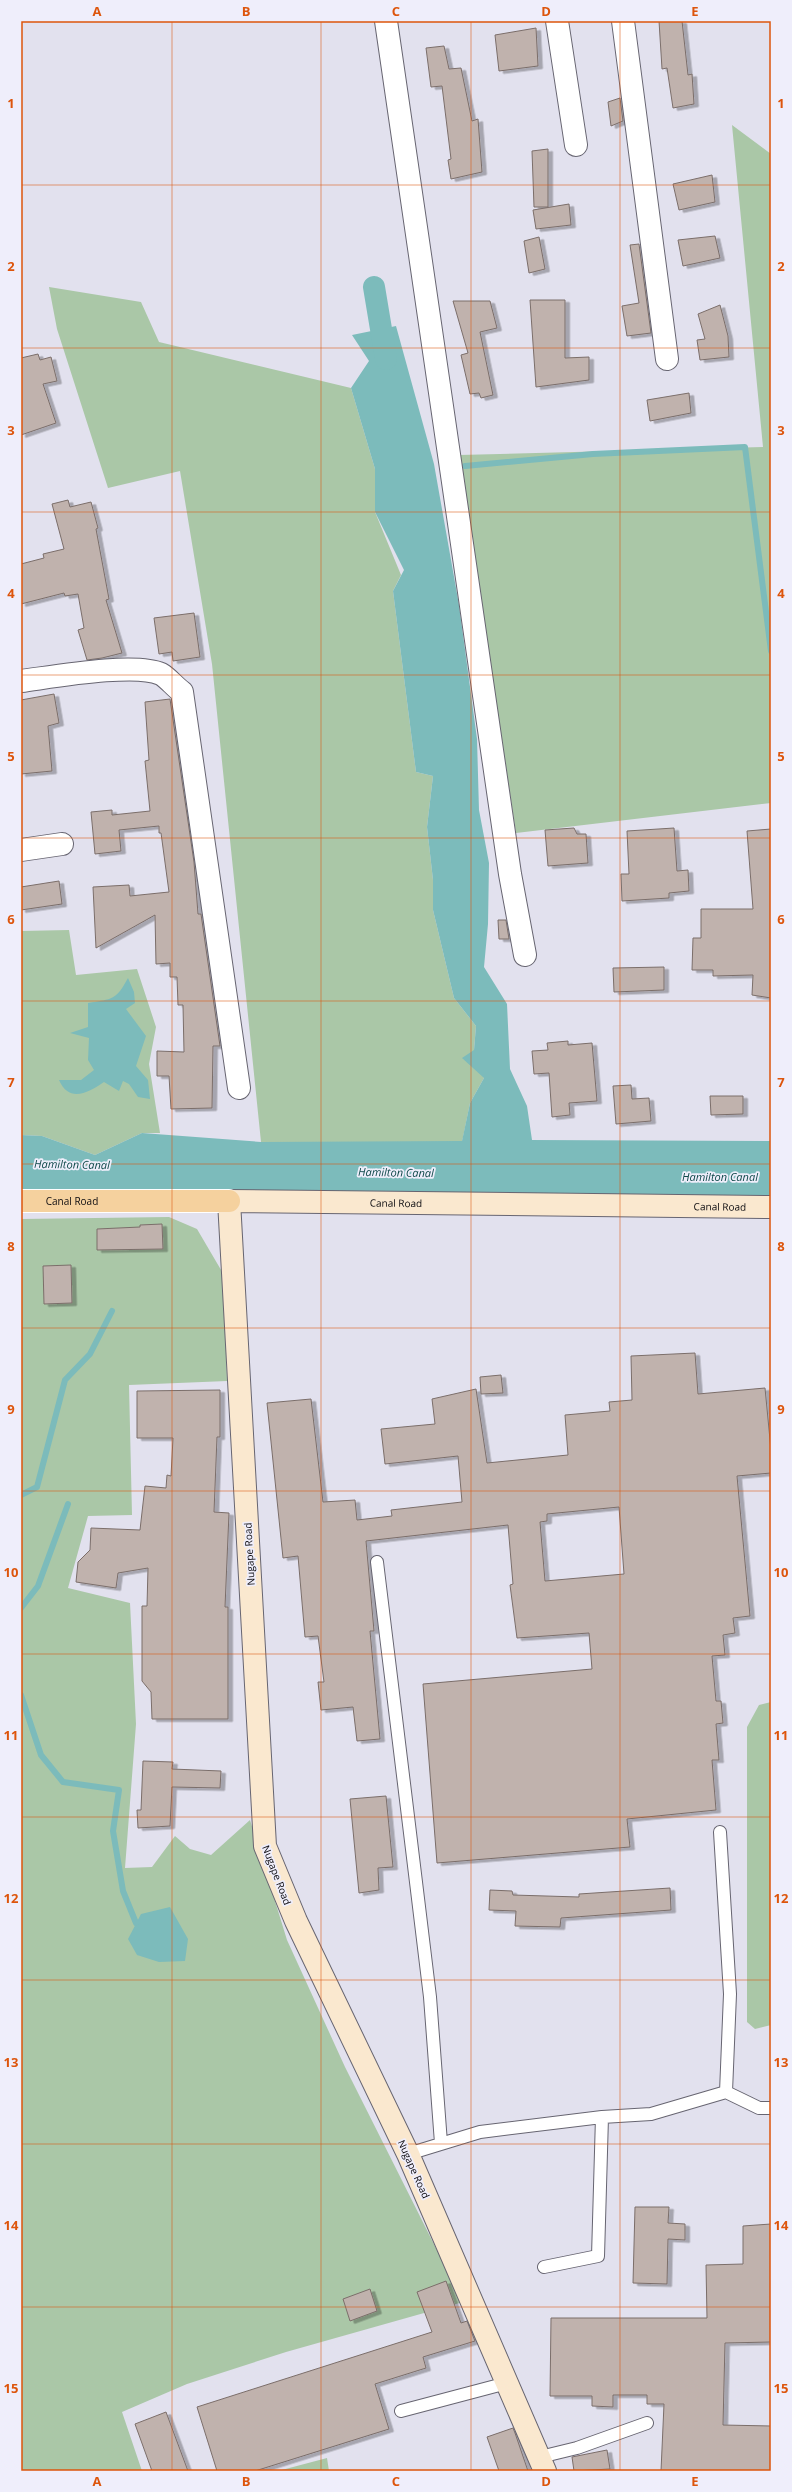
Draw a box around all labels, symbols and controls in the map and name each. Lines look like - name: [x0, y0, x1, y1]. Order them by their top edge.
- text: A: [93, 2, 102, 20]
- text: B: [242, 2, 251, 20]
- text: C: [392, 2, 400, 20]
- text: D: [541, 2, 551, 20]
- text: E: [691, 2, 699, 20]
- text: 1: [7, 94, 15, 112]
- text: 1: [777, 94, 785, 112]
- text: 2: [7, 257, 15, 275]
- text: 2: [777, 257, 785, 275]
- text: 3: [7, 421, 15, 439]
- text: 3: [777, 421, 785, 439]
- text: 4: [7, 584, 15, 602]
- text: 4: [777, 584, 785, 602]
- text: 5: [7, 747, 15, 765]
- text: 5: [777, 747, 785, 765]
- text: 6: [7, 910, 15, 928]
- text: 6: [777, 910, 785, 928]
- text: 7: [7, 1073, 15, 1091]
- text: 7: [777, 1073, 785, 1091]
- water label: Hamilton Canal: [34, 1156, 110, 1172]
- water label: Hamilton Canal: [358, 1164, 434, 1180]
- water label: Hamilton Canal: [682, 1169, 758, 1184]
- street label: Canal Road: [46, 1194, 98, 1208]
- street label: Canal Road: [370, 1196, 422, 1210]
- street label: Canal Road: [694, 1199, 746, 1214]
- text: 8: [7, 1237, 15, 1255]
- text: 8: [777, 1237, 785, 1255]
- text: 9: [7, 1400, 15, 1418]
- text: 9: [777, 1400, 785, 1418]
- street label: Nugape Road: [240, 1522, 258, 1586]
- text: 10: [4, 1563, 18, 1581]
- text: 10: [774, 1563, 788, 1581]
- text: 11: [4, 1726, 18, 1744]
- text: 11: [774, 1726, 788, 1744]
- street label: Nugape Road: [259, 1843, 295, 1907]
- text: 12: [4, 1889, 19, 1907]
- text: 12: [774, 1889, 789, 1907]
- text: 13: [4, 2053, 18, 2071]
- text: 13: [774, 2053, 788, 2071]
- street label: Nugape Road: [395, 2137, 433, 2201]
- text: 14: [4, 2216, 19, 2234]
- text: 14: [774, 2216, 789, 2234]
- text: 15: [4, 2379, 18, 2397]
- text: 15: [774, 2379, 788, 2397]
- text: A: [93, 2472, 102, 2490]
- text: B: [242, 2472, 251, 2490]
- text: C: [392, 2472, 400, 2490]
- text: D: [541, 2472, 551, 2490]
- text: E: [691, 2472, 699, 2490]

